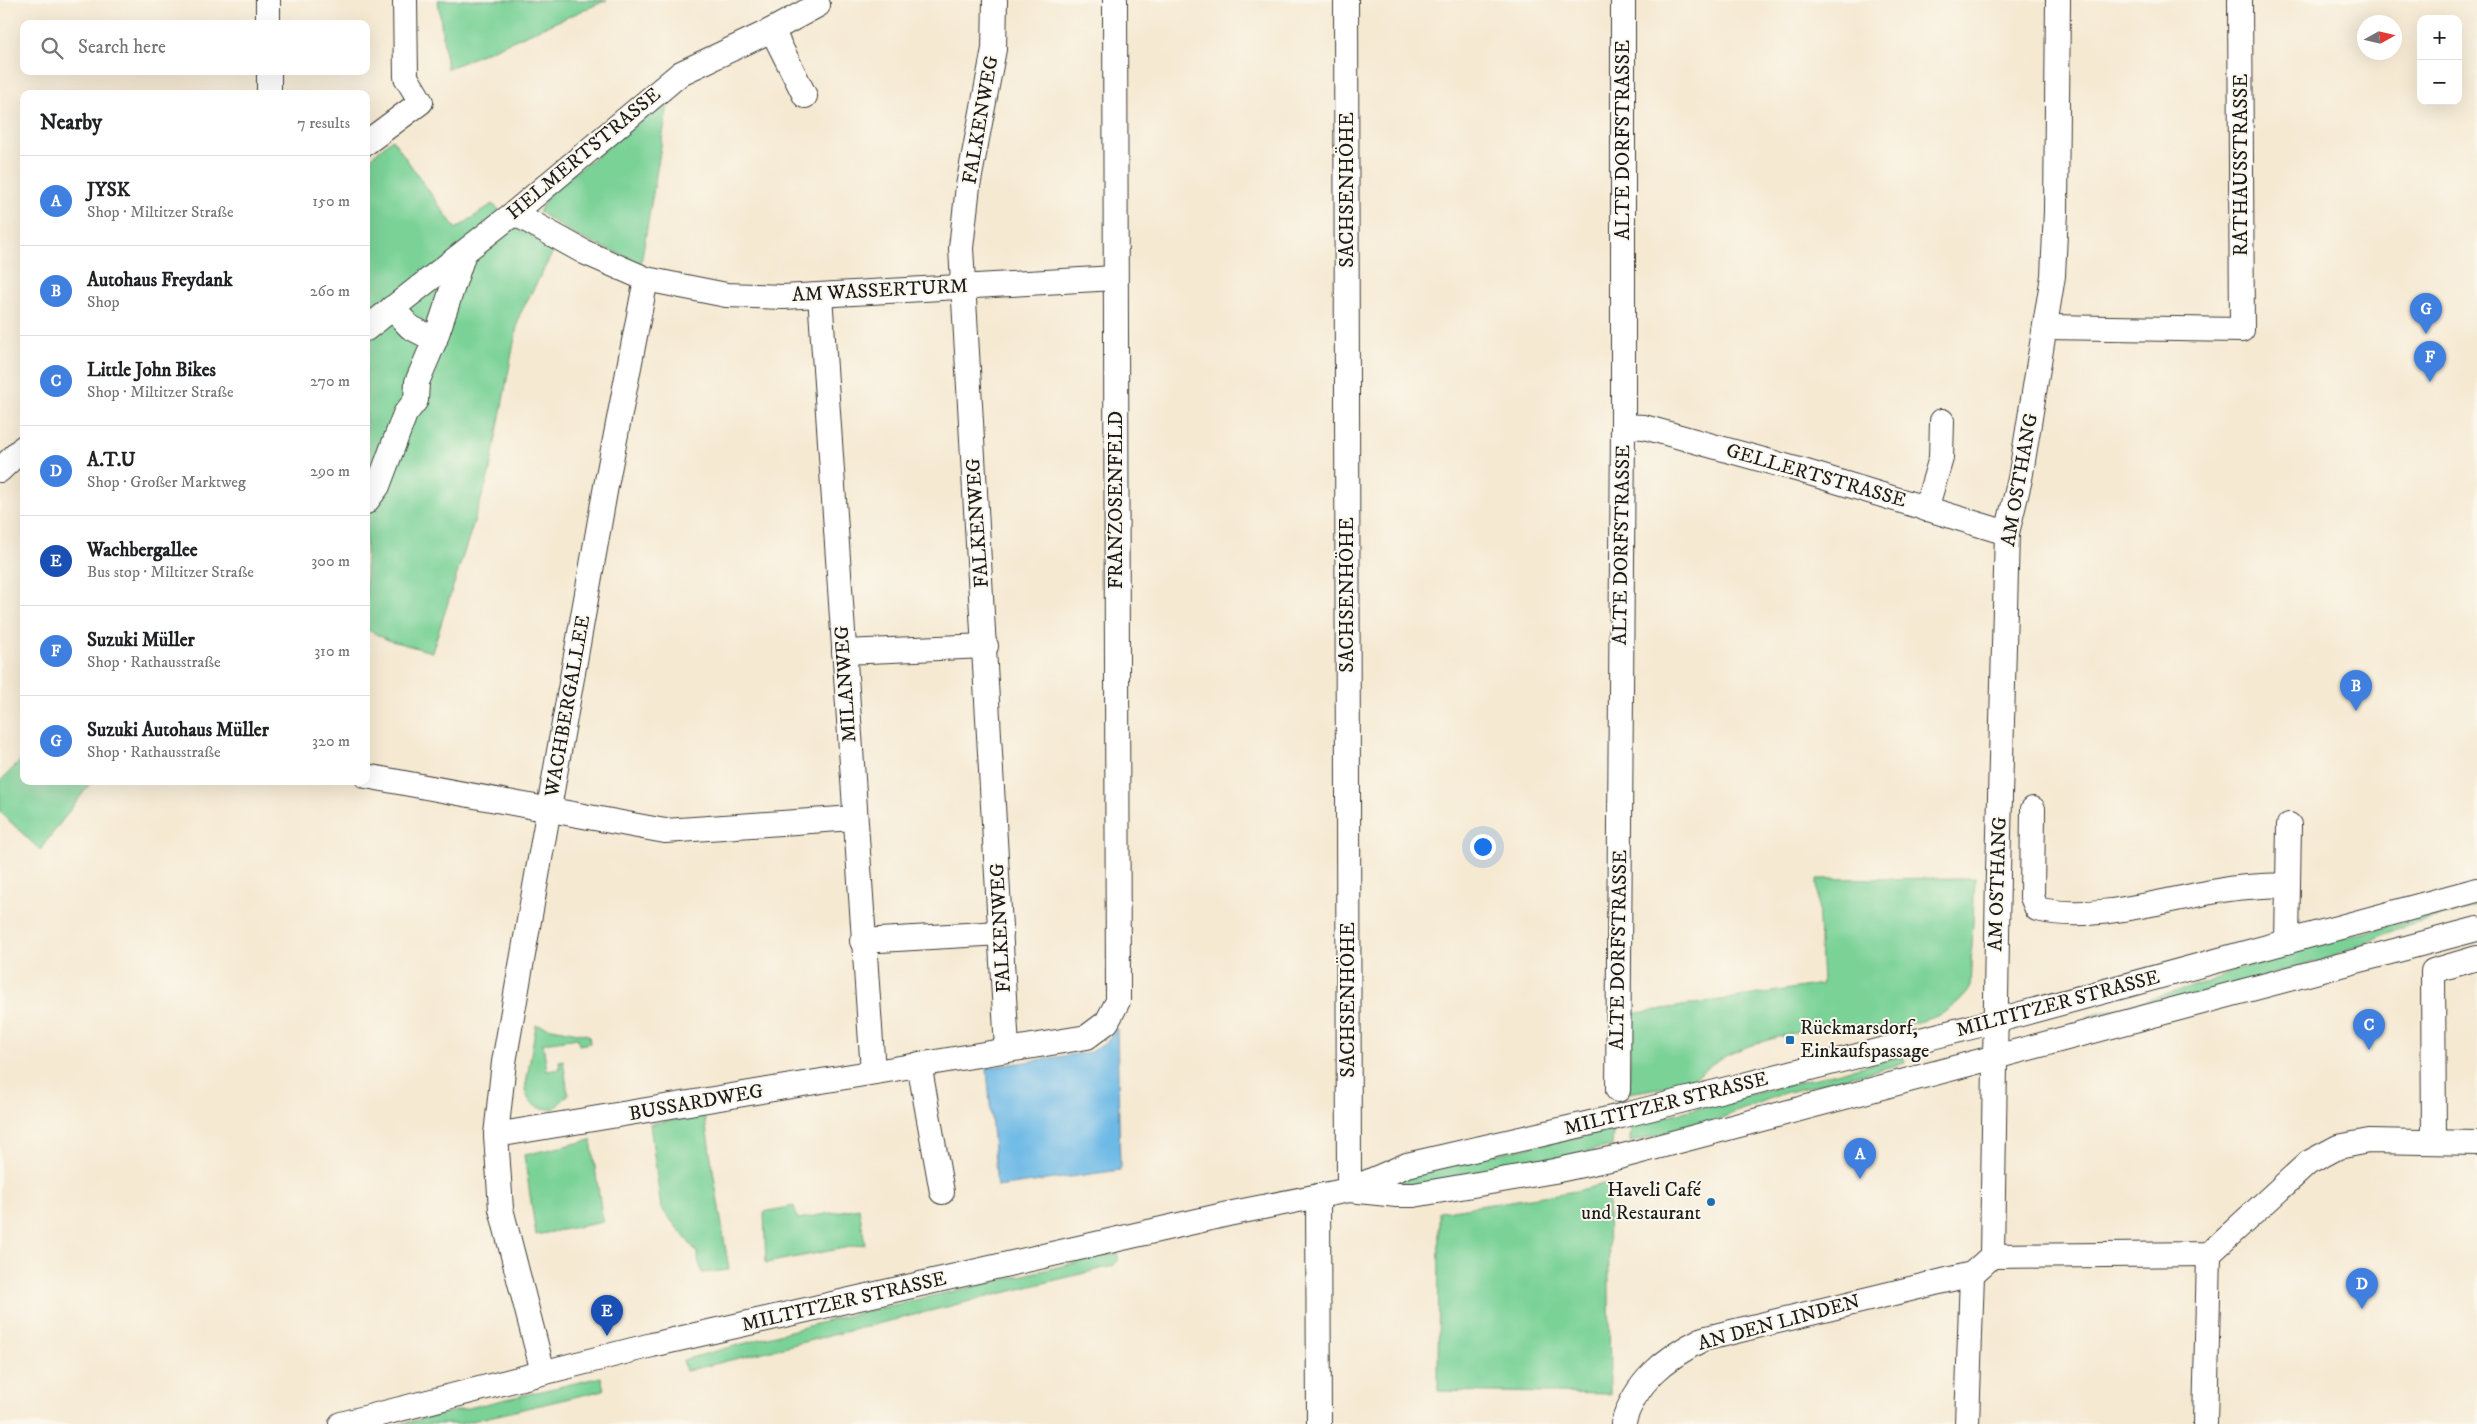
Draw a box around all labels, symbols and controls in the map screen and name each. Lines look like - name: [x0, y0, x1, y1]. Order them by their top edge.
- north arrow: [2357, 15, 2402, 60]
- map controls: [2417, 15, 2462, 105]
- button: +: [2417, 15, 2462, 60]
- search box: [20, 20, 370, 75]
- icon: search: [38, 34, 66, 62]
- text: Search here: [78, 36, 166, 59]
- street label: ALTE DORFSTRASSE: [1611, 40, 1636, 240]
- street label: FALKENWEG: [957, 54, 1005, 186]
- button: −: [2417, 60, 2462, 105]
- street label: RATHAUSSTRASSE: [2229, 74, 2254, 256]
- street label: HELMERTSTRASSE: [502, 82, 666, 226]
- text: Nearby: [40, 110, 102, 136]
- street label: SACHSENHÖHE: [1335, 112, 1360, 268]
- text: 7 results: [297, 113, 350, 133]
- text: JYSK: [87, 179, 130, 202]
- text: A: [51, 191, 61, 211]
- text: 150 m: [312, 191, 350, 211]
- text: Shop · Miltitzer Straße: [87, 202, 234, 222]
- text: Autohaus Freydank: [87, 269, 233, 292]
- street label: AM WASSERTURM: [791, 274, 969, 308]
- text: B: [51, 281, 61, 301]
- text: 260 m: [310, 281, 350, 301]
- text: Shop: [87, 292, 120, 312]
- pin: G: [2410, 293, 2442, 334]
- pin: F: [2414, 341, 2446, 382]
- text: Little John Bikes: [87, 359, 216, 382]
- text: C: [51, 371, 61, 391]
- text: 270 m: [310, 371, 350, 391]
- text: Shop · Miltitzer Straße: [87, 382, 234, 402]
- street label: FRANZOSENFELD: [1104, 411, 1129, 589]
- street label: AM OSTHANG: [1996, 411, 2044, 549]
- street label: GELLERTSTRASSE: [1723, 438, 1909, 514]
- street label: ALTE DORFSTRASSE: [1608, 445, 1636, 645]
- text: A.T.U: [87, 449, 135, 472]
- street label: FALKENWEG: [961, 457, 995, 589]
- text: D: [50, 461, 62, 481]
- text: 290 m: [310, 461, 350, 481]
- text: Shop · Großer Marktweg: [87, 472, 246, 492]
- street label: SACHSENHÖHE: [1335, 517, 1360, 673]
- text: Wachbergallee: [87, 539, 198, 562]
- text: E: [50, 551, 62, 571]
- text: 300 m: [311, 551, 350, 571]
- text: Bus stop · Miltitzer Straße: [87, 562, 254, 582]
- street label: WACHBERGALLEE: [540, 613, 596, 800]
- street label: MILANWEG: [829, 625, 863, 743]
- text: Suzuki Müller: [87, 629, 195, 652]
- text: F: [51, 641, 61, 661]
- text: 310 m: [314, 641, 350, 661]
- text: Shop · Rathausstraße: [87, 652, 221, 672]
- pin: B: [2340, 670, 2372, 711]
- text: Suzuki Autohaus Müller: [87, 719, 269, 742]
- text: G: [50, 731, 62, 751]
- text: 320 m: [312, 731, 350, 751]
- text: Shop · Rathausstraße: [87, 742, 221, 762]
- street label: AM OSTHANG: [1983, 816, 2013, 952]
- your location: [1470, 834, 1496, 860]
- street label: ALTE DORFSTRASSE: [1605, 850, 1633, 1050]
- street label: FALKENWEG: [985, 862, 1017, 994]
- street label: SACHSENHÖHE: [1336, 922, 1361, 1078]
- street label: MILTITZER STRASSE: [1954, 965, 2162, 1043]
- pin: C: [2353, 1009, 2385, 1050]
- place label: Rückmarsdorf, Einkaufspassage: [1800, 1016, 1929, 1064]
- marker: Rückmarsdorf, Einkaufspassage: [1784, 1034, 1796, 1046]
- street label: MILTITZER STRASSE: [1561, 1067, 1771, 1141]
- street label: BUSSARDWEG: [627, 1079, 765, 1127]
- pin: A: [1844, 1138, 1876, 1179]
- place label: Haveli Café und Restaurant: [1581, 1178, 1702, 1226]
- marker: Haveli Café und Restaurant: [1705, 1196, 1717, 1208]
- street label: MILTITZER STRASSE: [739, 1266, 949, 1338]
- pin: D: [2346, 1268, 2378, 1309]
- street label: AN DEN LINDEN: [1695, 1289, 1863, 1357]
- pin: E: [591, 1295, 623, 1336]

